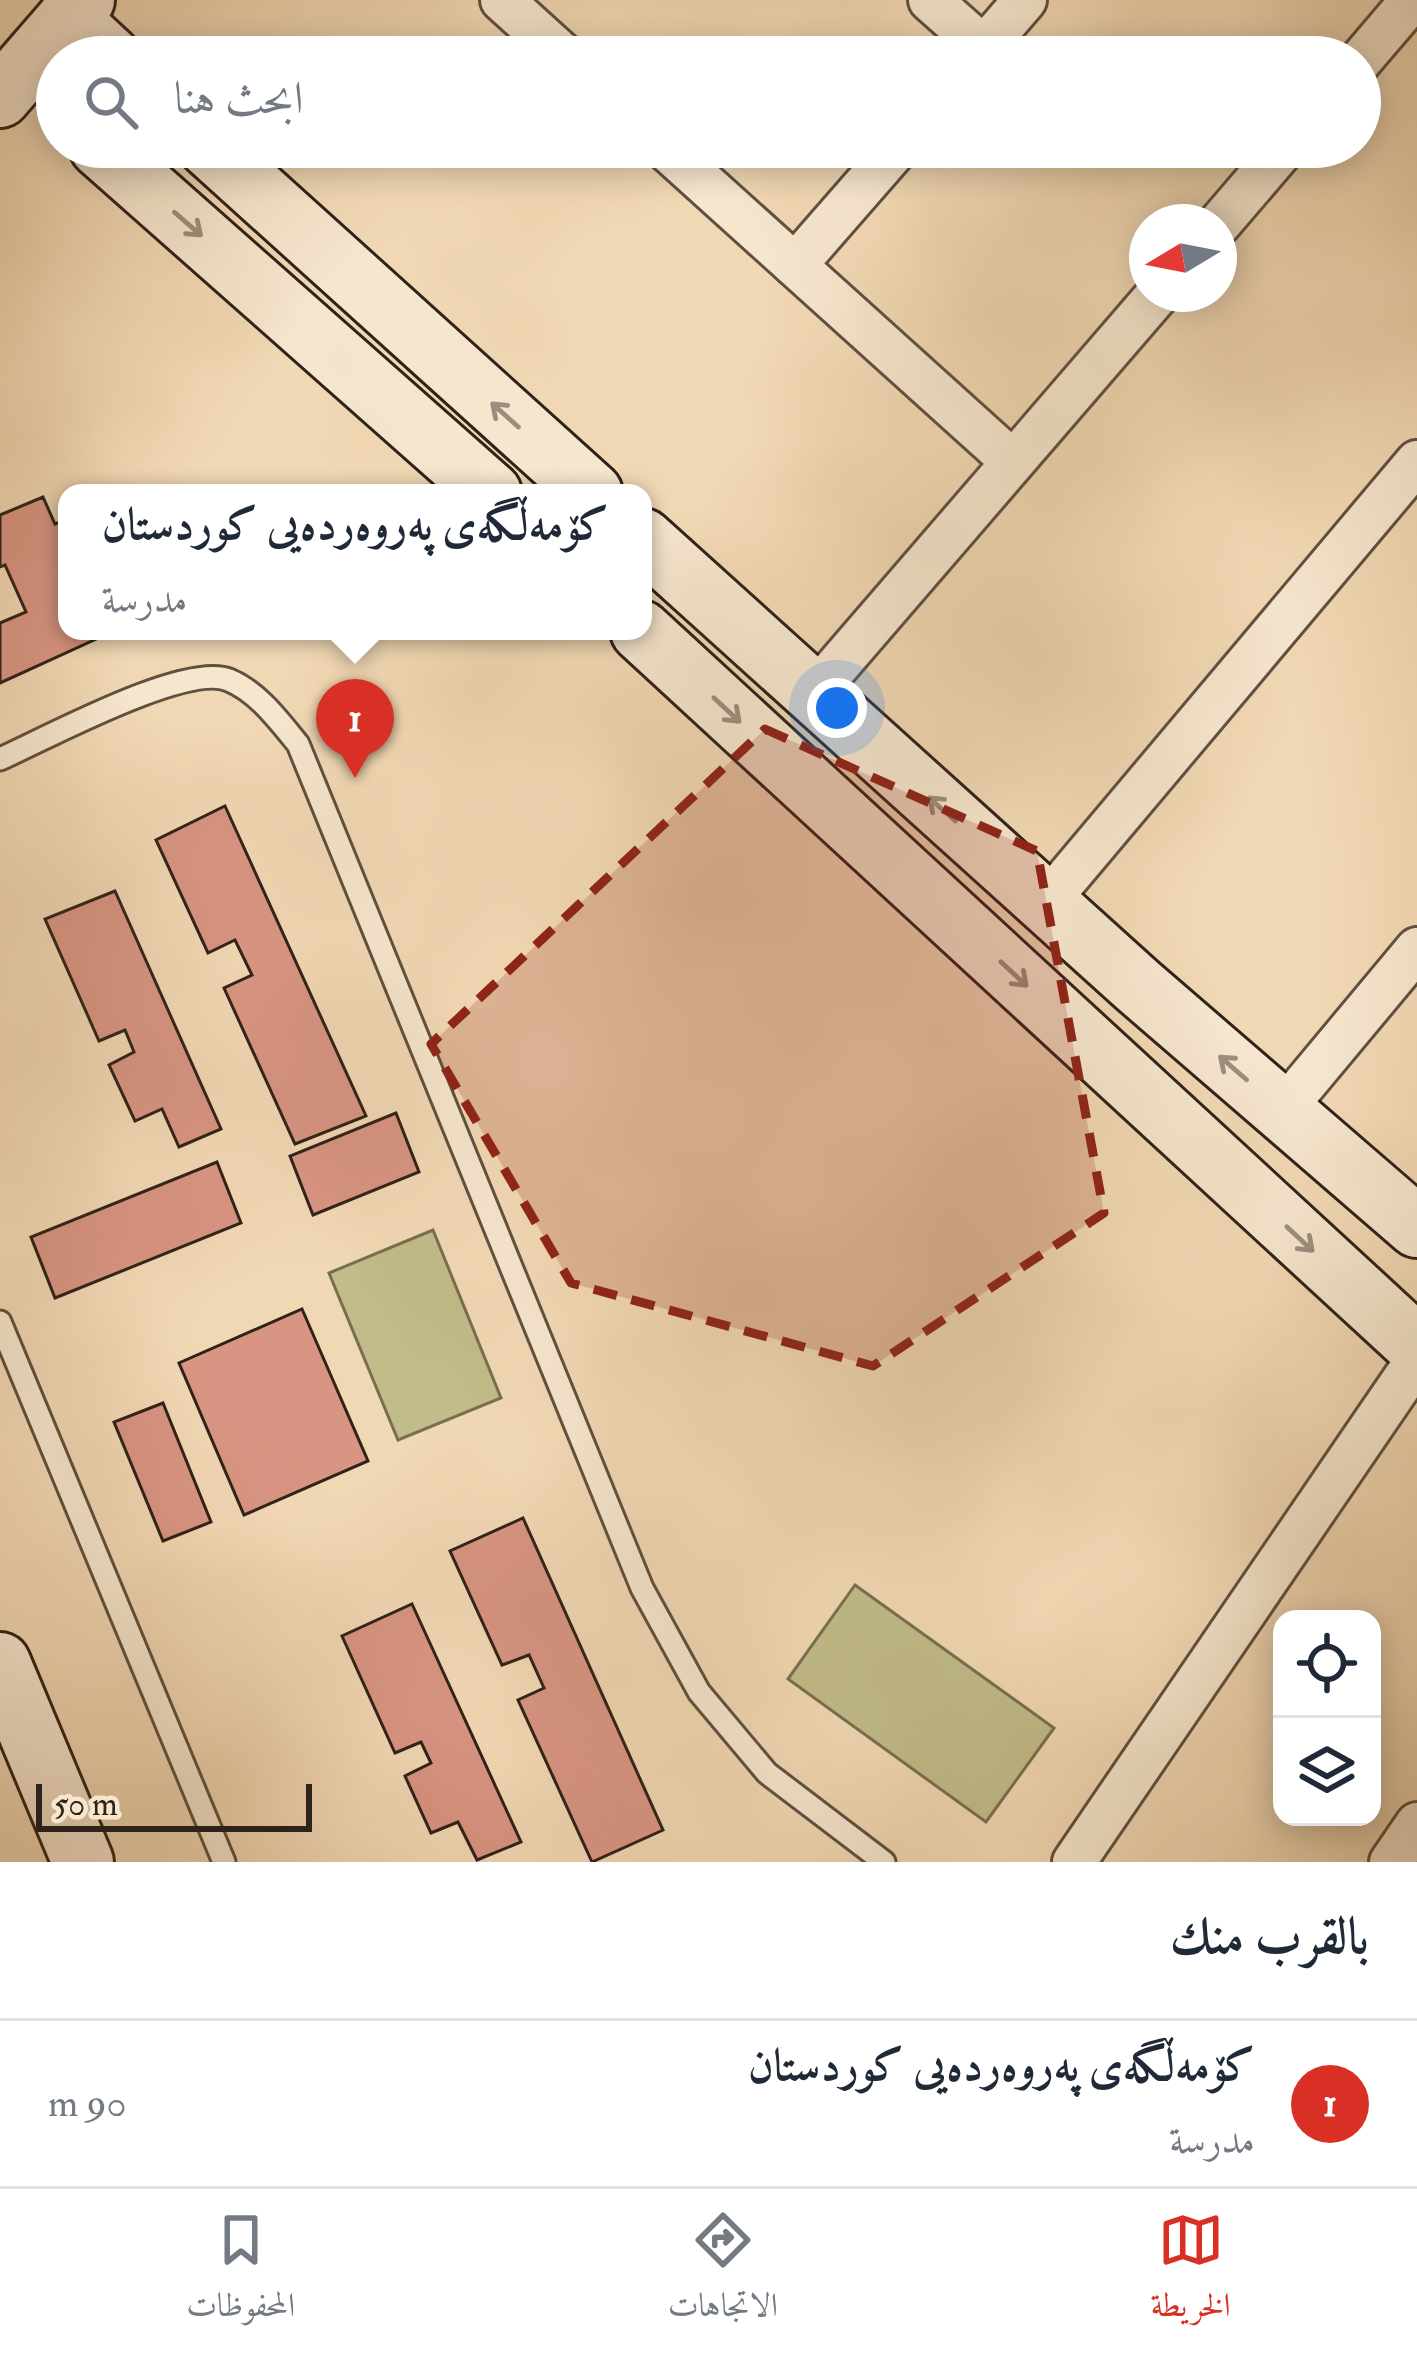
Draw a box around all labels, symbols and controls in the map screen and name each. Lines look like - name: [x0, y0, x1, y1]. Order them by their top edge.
- search box: [36, 36, 1381, 168]
- icon: search: [78, 69, 144, 135]
- text: ابحث هنا: [174, 71, 304, 127]
- north arrow: [1129, 204, 1237, 312]
- one-way arrow: [172, 210, 203, 237]
- one-way arrow: [490, 402, 520, 429]
- popup: [58, 484, 652, 640]
- text: كۆمەڵگەی پەروەردەیی كوردستان: [101, 497, 609, 553]
- text: مدرسة: [101, 575, 187, 624]
- your location: [807, 678, 867, 738]
- pin: 1: [316, 679, 394, 778]
- one-way arrow: [711, 696, 741, 723]
- one-way arrow: [927, 796, 958, 823]
- one-way arrow: [998, 960, 1028, 988]
- one-way arrow: [1218, 1055, 1249, 1083]
- one-way arrow: [1285, 1224, 1315, 1252]
- map controls: [1273, 1610, 1381, 1826]
- button: locate: [1273, 1610, 1381, 1718]
- button: layers: [1273, 1718, 1381, 1826]
- scale bar: [36, 1778, 312, 1831]
- text: 50 m: [54, 1784, 118, 1825]
- text: بالقرب منك: [1170, 1905, 1369, 1969]
- text: كۆمەڵگەی پەروەردەیی كوردستان: [748, 2038, 1255, 2094]
- text: 90 m: [48, 2079, 126, 2128]
- text: 1: [1323, 2079, 1337, 2128]
- text: مدرسة: [1169, 2116, 1255, 2165]
- tab: المحفوظات: [186, 2207, 295, 2337]
- tab: الاتجاهات: [668, 2207, 778, 2337]
- tab: الخريطة: [1150, 2207, 1231, 2337]

